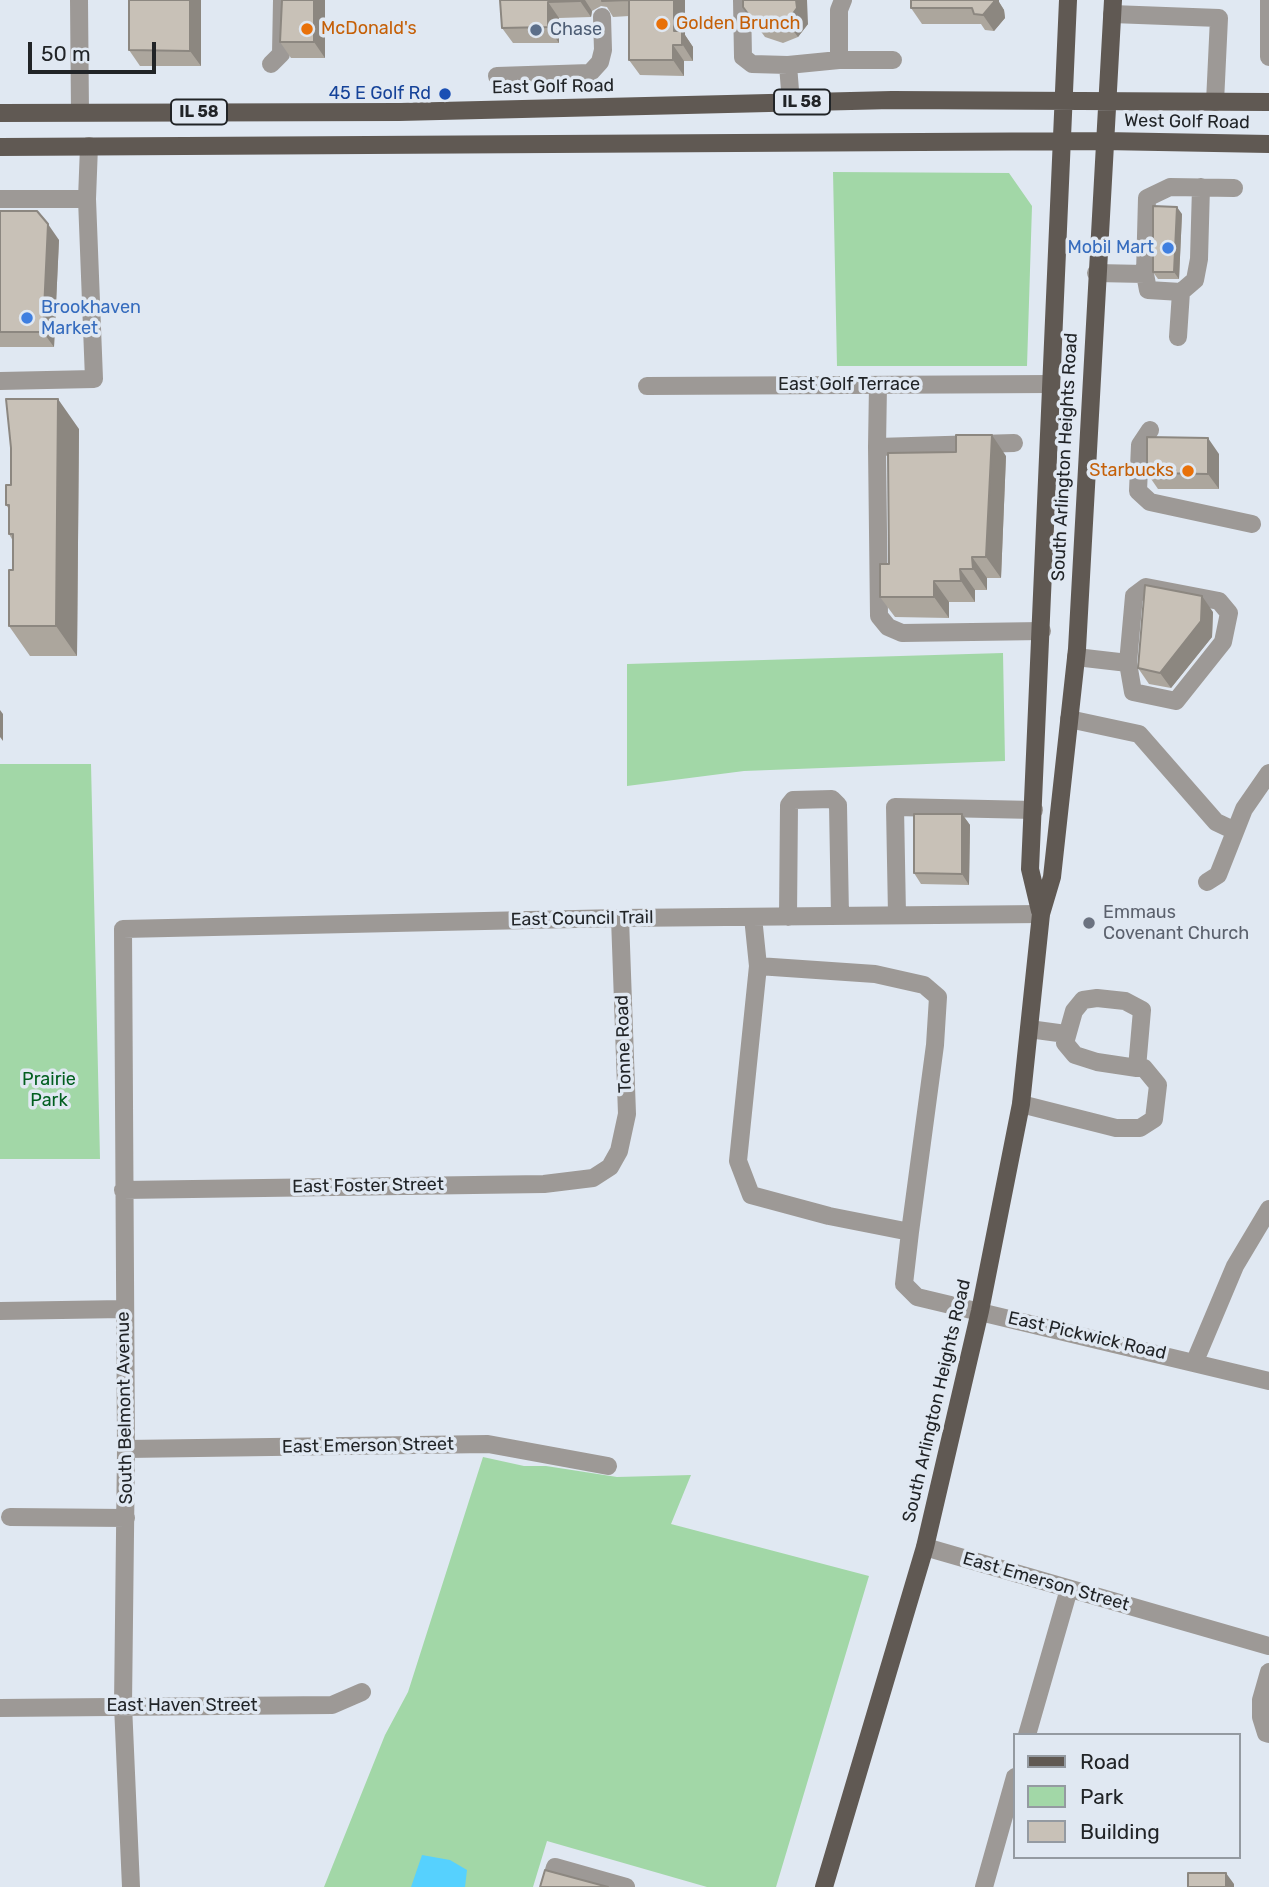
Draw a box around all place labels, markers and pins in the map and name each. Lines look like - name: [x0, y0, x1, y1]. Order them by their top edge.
- place label: Golden Brunch: [676, 13, 801, 35]
- marker: Golden Brunch: [654, 16, 670, 32]
- place label: McDonald's: [321, 18, 417, 40]
- place label: Chase: [550, 19, 602, 41]
- marker: McDonald's: [299, 21, 315, 37]
- marker: Chase: [528, 22, 544, 38]
- place label: 45 E Golf Rd: [329, 83, 431, 105]
- marker: 45 E Golf Rd: [437, 86, 453, 102]
- place label: Mobil Mart: [1067, 237, 1154, 259]
- marker: Mobil Mart: [1160, 240, 1176, 256]
- place label: Brookhaven Market: [41, 297, 141, 340]
- marker: Brookhaven Market: [19, 310, 35, 326]
- place label: Starbucks: [1089, 460, 1174, 482]
- marker: Starbucks: [1180, 463, 1196, 479]
- place label: Emmaus Covenant Church: [1103, 902, 1249, 944]
- marker: Emmaus Covenant Church: [1081, 915, 1097, 931]

